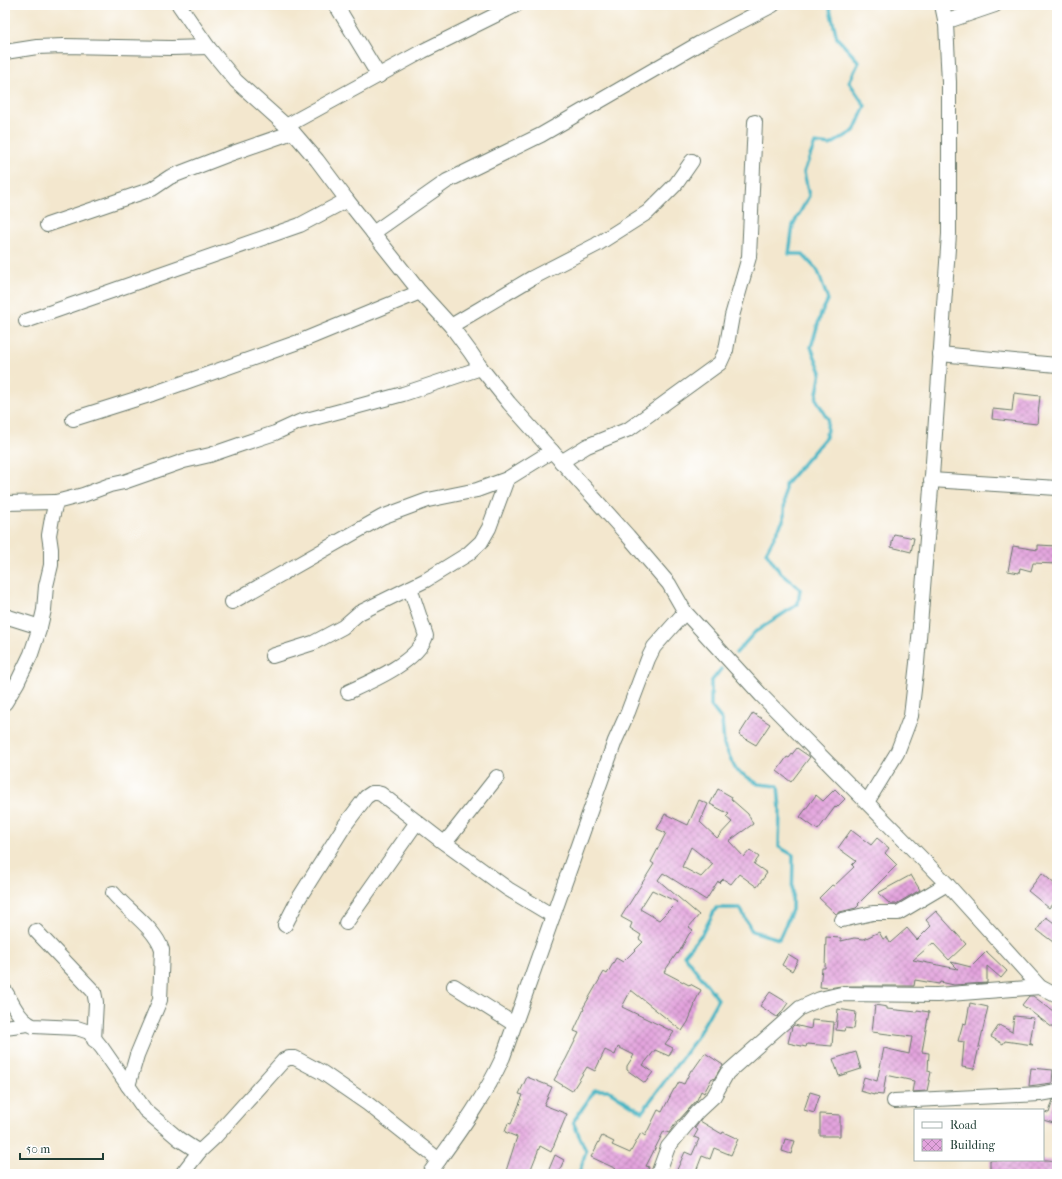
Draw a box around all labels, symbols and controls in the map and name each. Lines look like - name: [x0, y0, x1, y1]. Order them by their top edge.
- legend: [914, 1109, 1044, 1161]
- text: Road: [950, 1118, 977, 1132]
- scale bar: [20, 1135, 103, 1161]
- text: Building: [950, 1138, 995, 1152]
- text: 50 m: [26, 1142, 50, 1156]

